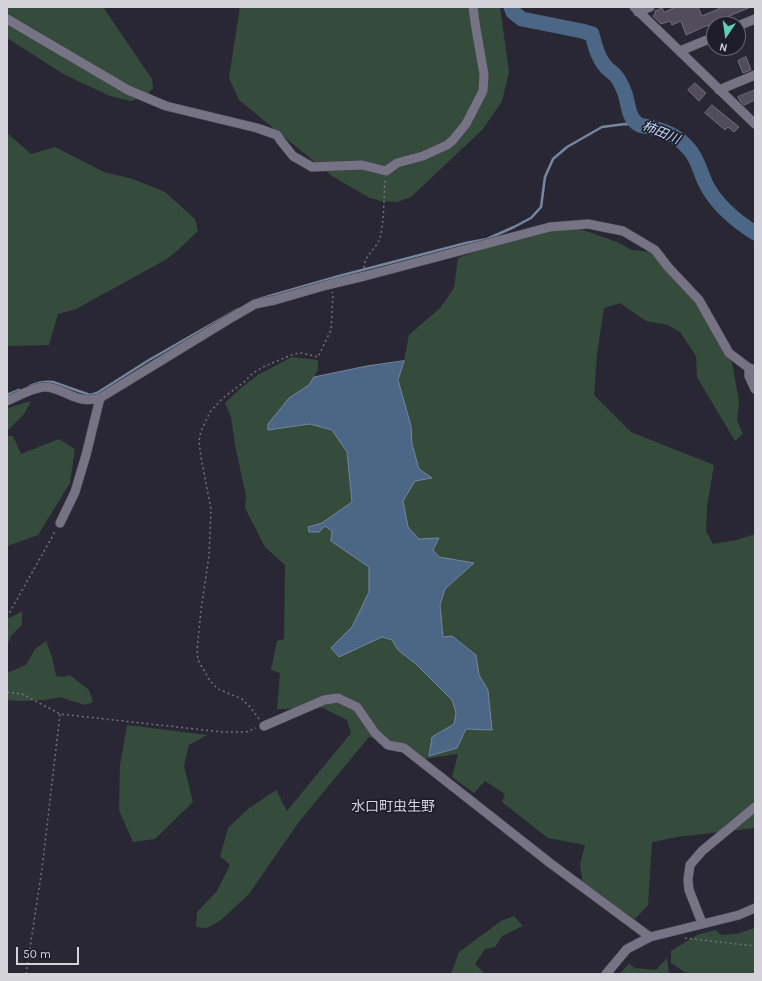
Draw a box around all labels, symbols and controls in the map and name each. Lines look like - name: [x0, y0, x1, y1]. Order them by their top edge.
- north arrow: [706, 16, 746, 56]
- text: N: [718, 40, 729, 54]
- water label: 柿田川: [640, 118, 682, 148]
- district label: 水口町虫生野: [351, 799, 435, 815]
- scale bar: [18, 939, 81, 965]
- text: 50 m: [23, 947, 51, 961]

